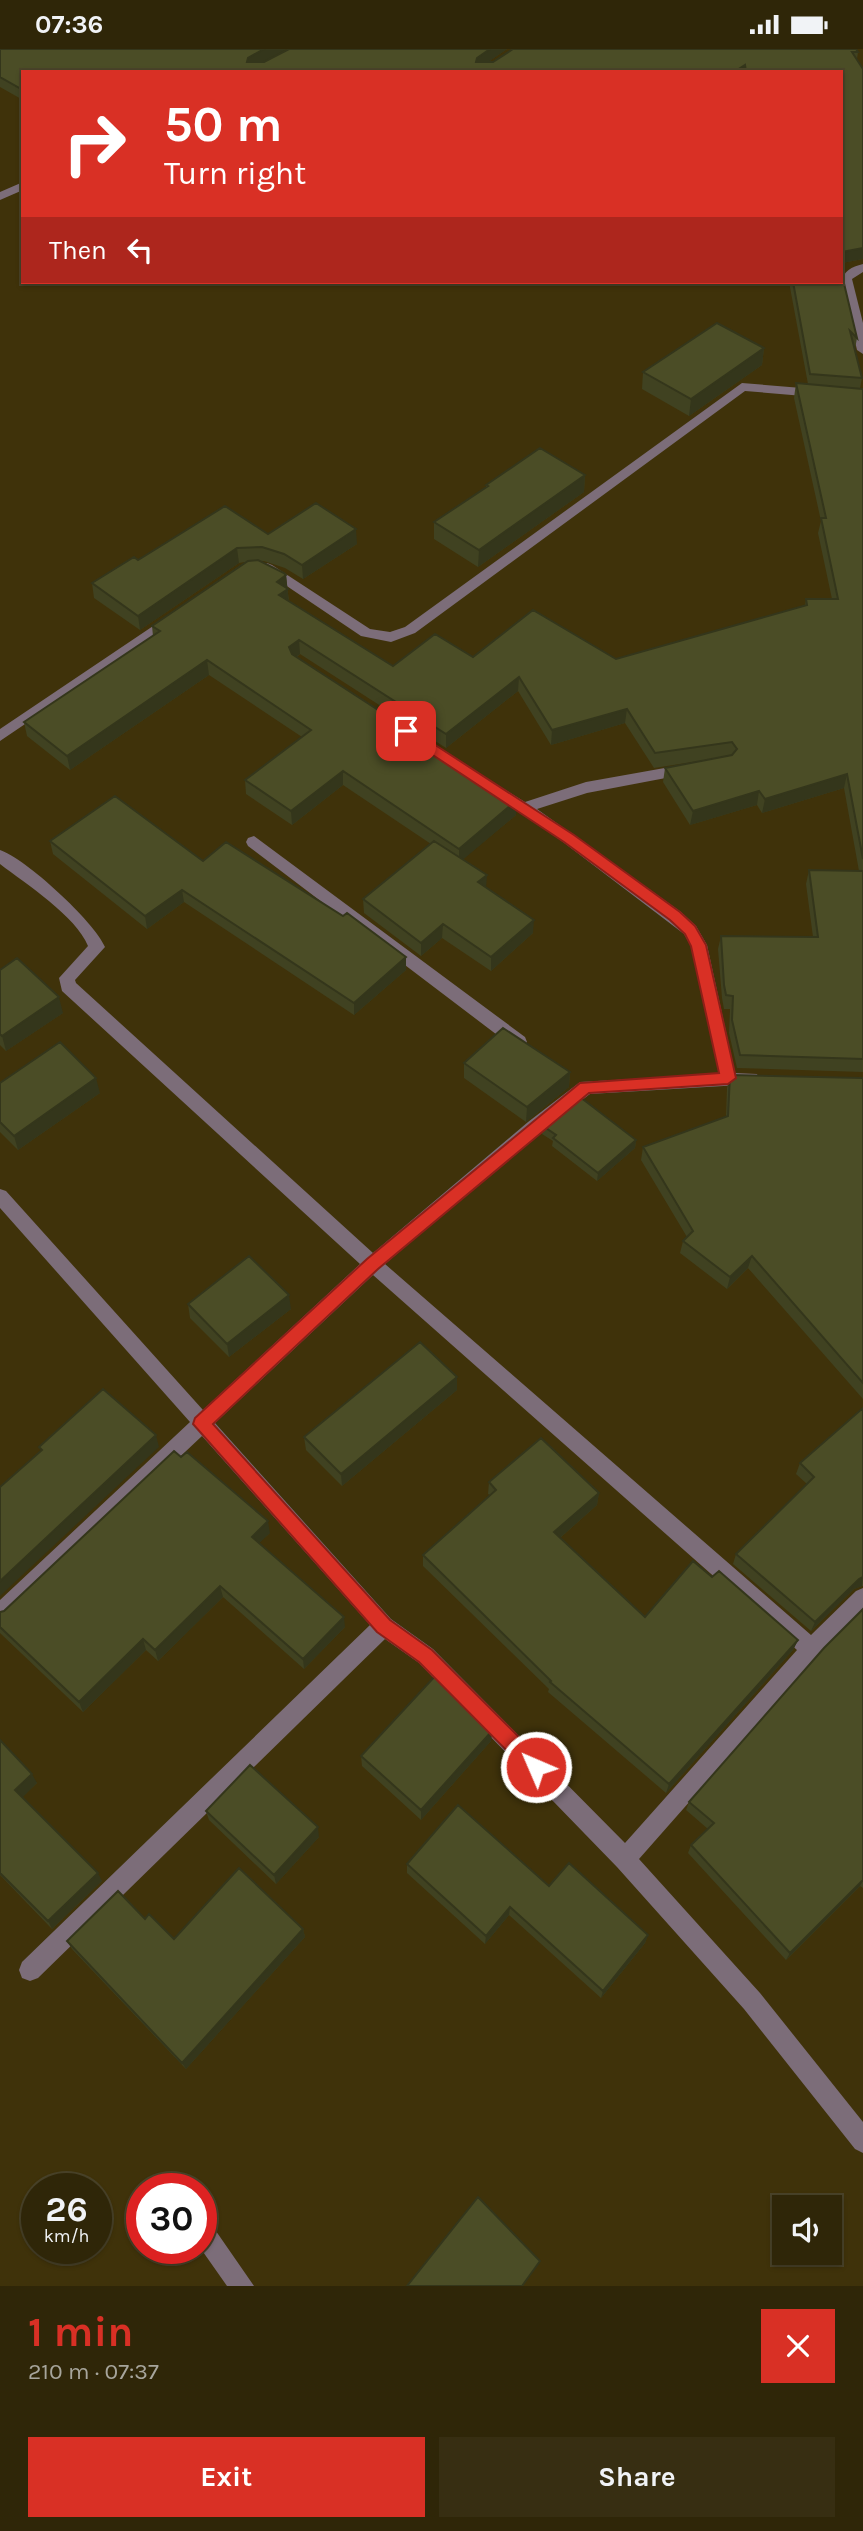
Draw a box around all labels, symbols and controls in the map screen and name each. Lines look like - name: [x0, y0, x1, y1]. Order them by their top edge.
- text: 07:36: [35, 9, 103, 40]
- text: 50 m: [164, 96, 282, 153]
- icon: right: [49, 98, 140, 189]
- text: Turn right: [164, 155, 306, 192]
- icon: left: [121, 231, 159, 269]
- text: Then: [49, 235, 107, 266]
- pin: [376, 701, 436, 761]
- icon: arrive: [387, 712, 425, 750]
- position arrow: [499, 1730, 573, 1804]
- speed limit sign: 30: [126, 2173, 217, 2264]
- text: 26: [45, 2189, 88, 2230]
- map controls: [772, 2195, 842, 2265]
- button: sound: [772, 2195, 842, 2265]
- text: km/h: [44, 2225, 89, 2247]
- text: 1 min: [28, 2307, 133, 2357]
- button: close: [761, 2309, 835, 2383]
- text: 210 m · 07:37: [28, 2358, 159, 2385]
- button: Exit: [28, 2437, 425, 2517]
- button: Share: [439, 2437, 835, 2517]

